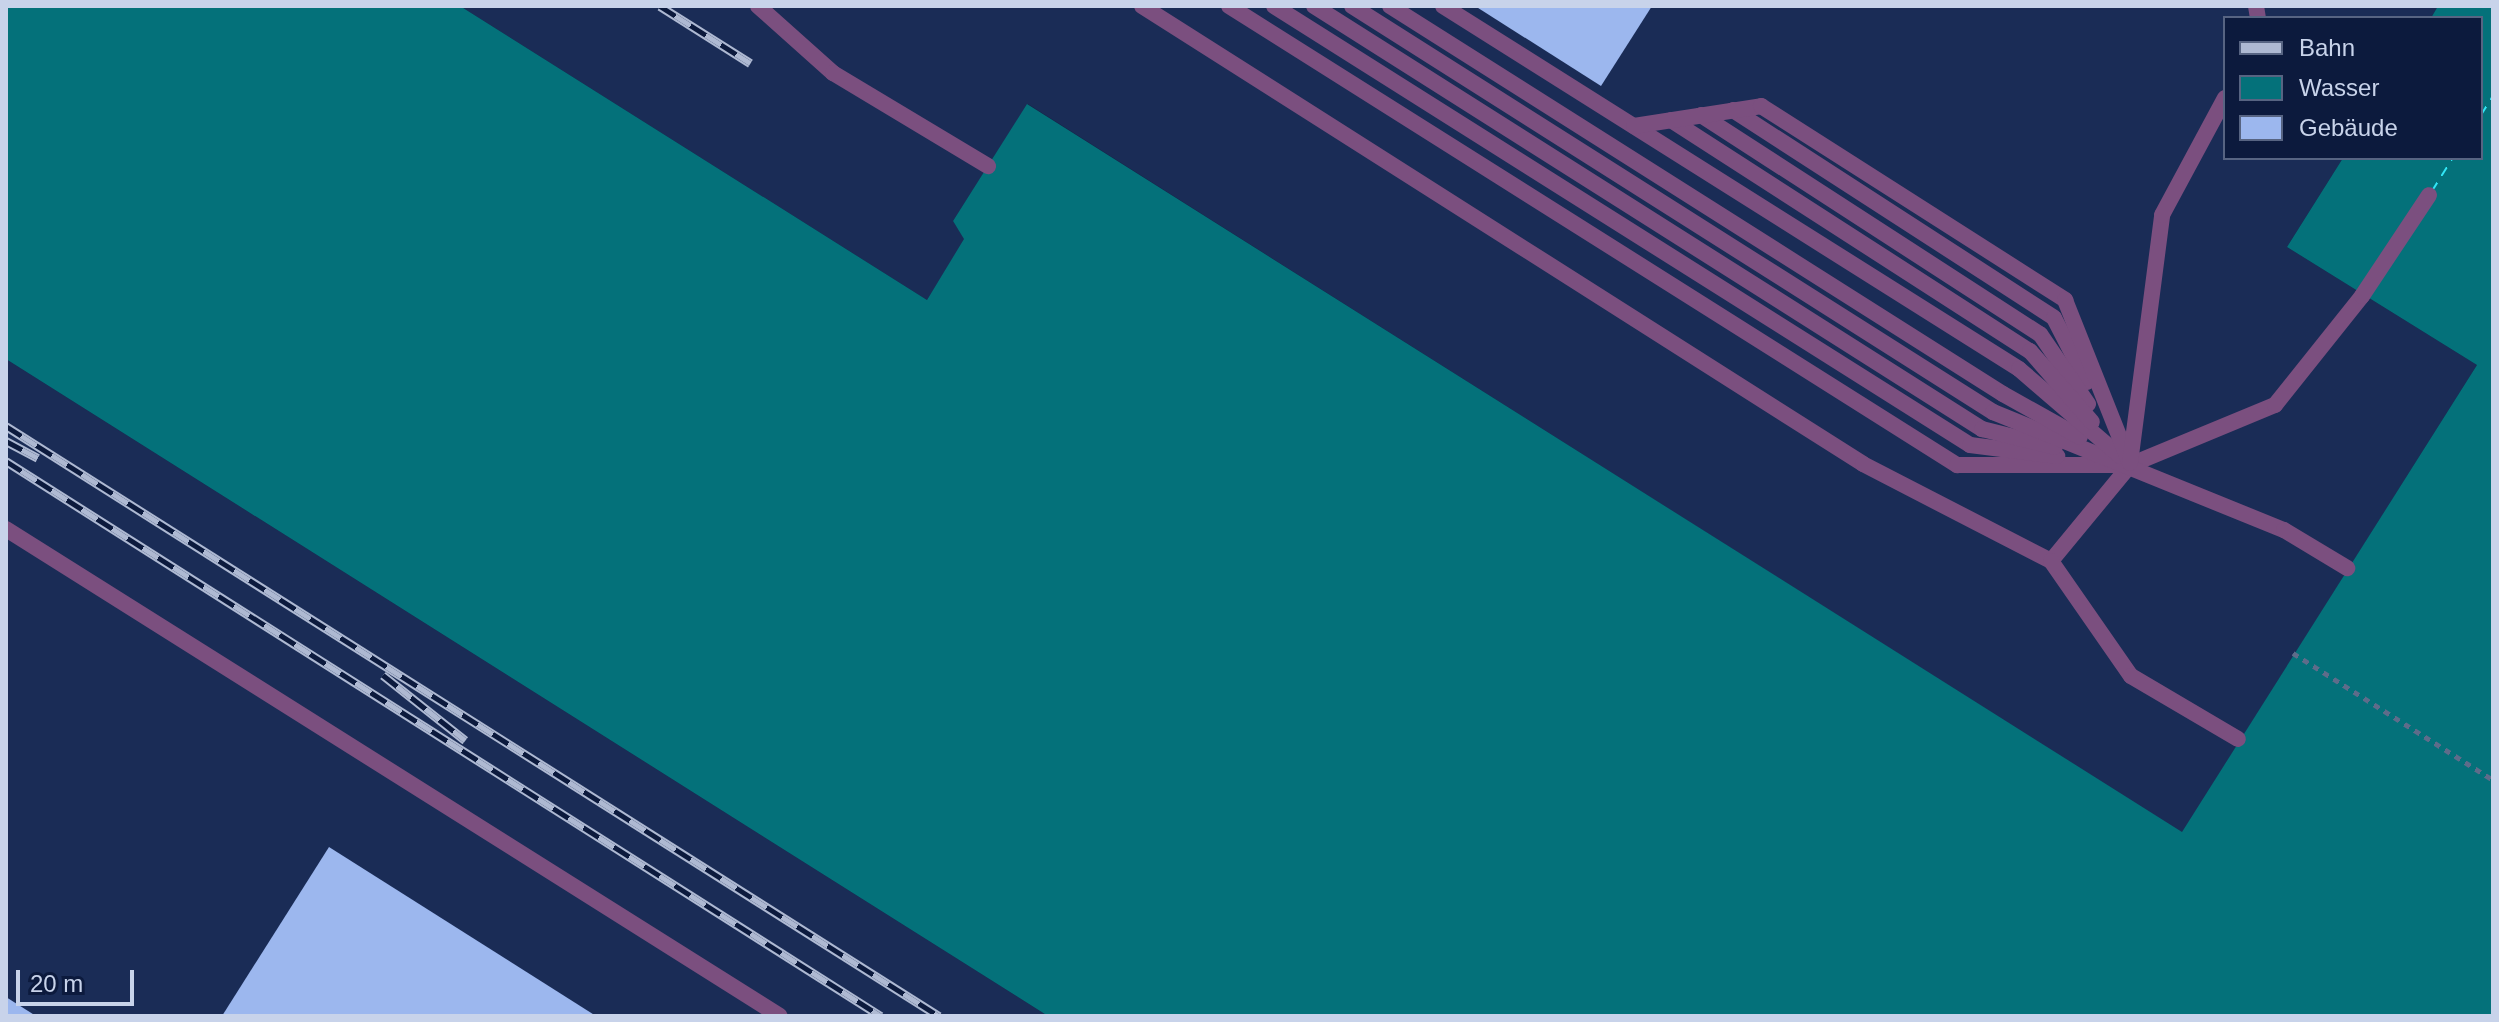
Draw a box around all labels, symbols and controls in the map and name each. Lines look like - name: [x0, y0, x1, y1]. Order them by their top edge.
- legend: [2223, 16, 2483, 160]
- text: Bahn: [2299, 34, 2355, 61]
- text: Wasser: [2299, 74, 2379, 101]
- text: Gebäude: [2299, 114, 2398, 141]
- scale bar: [20, 954, 138, 1004]
- text: 20 m: [30, 970, 83, 997]

